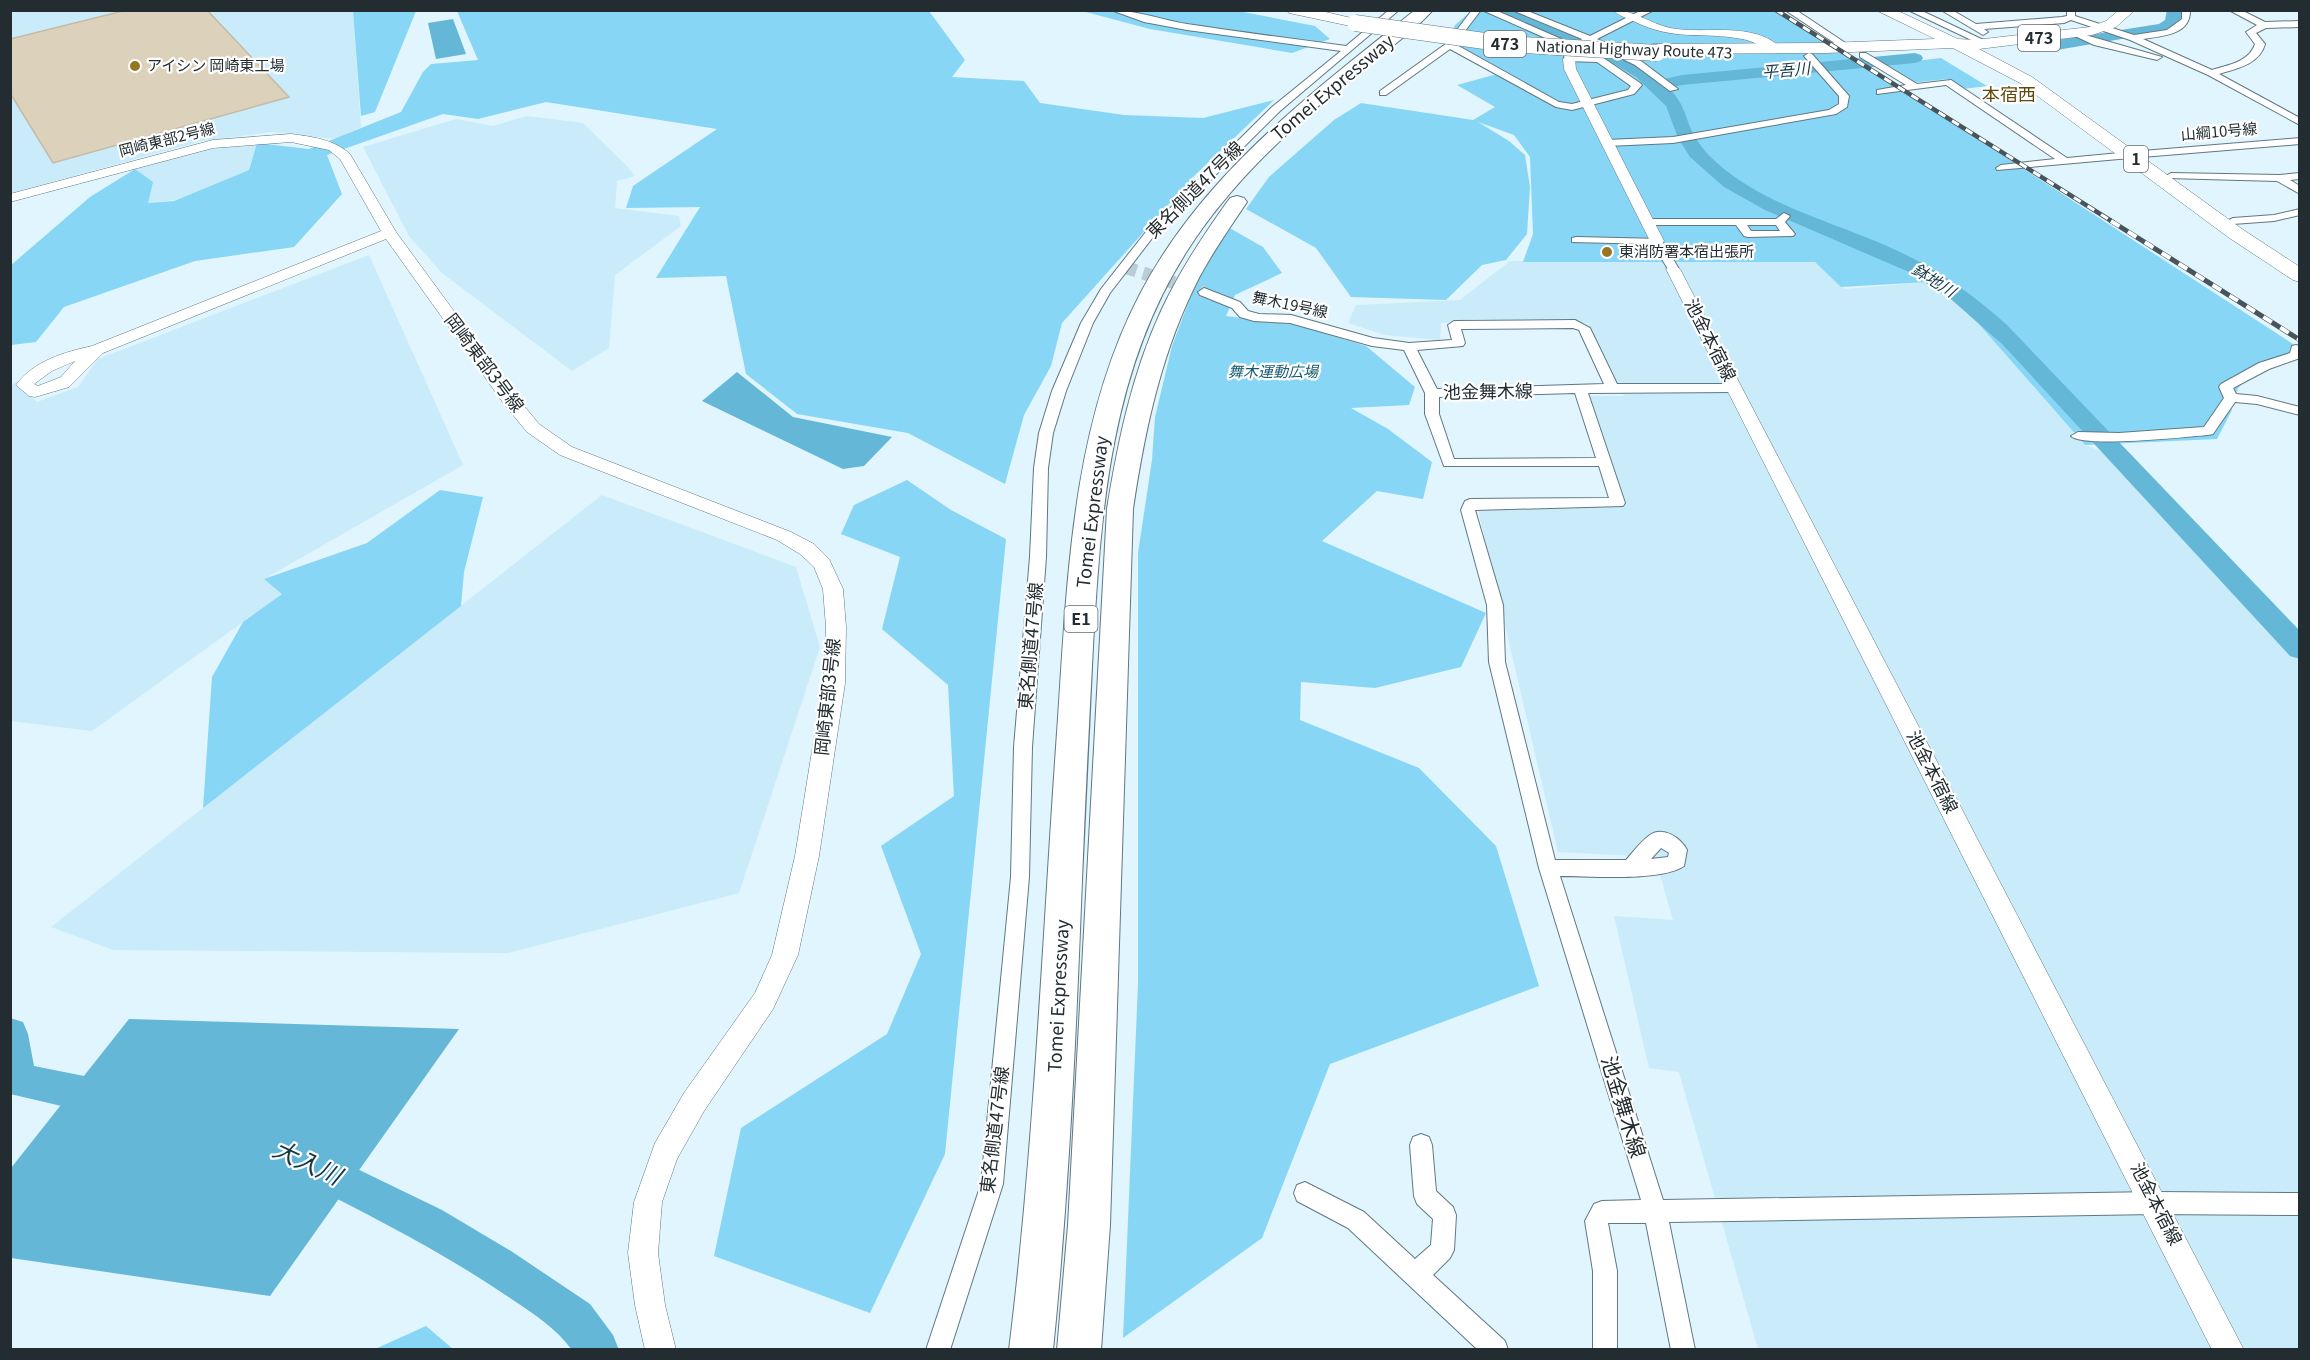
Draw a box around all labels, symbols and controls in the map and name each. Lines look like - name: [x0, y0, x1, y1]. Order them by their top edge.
- road number: 473: [2018, 25, 2060, 51]
- street label: Tomei Expressway: [1265, 27, 1399, 146]
- road number: 473: [1484, 31, 1526, 57]
- street label: National Highway Route 473: [1535, 35, 1733, 62]
- place label: アイシン 岡崎東工場: [147, 54, 285, 75]
- water label: 平吾川: [1761, 55, 1813, 83]
- marker: アイシン 岡崎東工場: [128, 59, 142, 73]
- district label: 本宿西: [1982, 80, 2036, 106]
- street label: 岡崎東部2号線: [116, 116, 217, 161]
- street label: 山綱10号線: [2180, 117, 2258, 144]
- street label: 東名側道47号線: [1139, 134, 1248, 243]
- road number: 1: [2124, 146, 2148, 172]
- place label: 東消防署本宿出張所: [1619, 240, 1754, 261]
- marker: 東消防署本宿出張所: [1600, 245, 1614, 259]
- water label: 鉢地川: [1908, 256, 1963, 303]
- street label: 舞木19号線: [1251, 285, 1330, 322]
- street label: 池金本宿線: [1680, 293, 1744, 385]
- street label: 岡崎東部3号線: [440, 307, 531, 417]
- park label: 舞木運動広場: [1228, 360, 1320, 381]
- street label: 池金舞木線: [1443, 376, 1533, 404]
- street label: Tomei Expressway: [1069, 434, 1113, 589]
- street label: 東名側道47号線: [1010, 581, 1048, 711]
- road number: E1: [1064, 606, 1098, 632]
- street label: 岡崎東部3号線: [807, 637, 845, 757]
- street label: 池金本宿線: [1902, 725, 1966, 817]
- street label: Tomei Expressway: [1040, 918, 1074, 1073]
- street label: 池金舞木線: [1595, 1052, 1655, 1161]
- street label: 東名側道47号線: [972, 1065, 1014, 1195]
- water label: 大入川: [268, 1130, 351, 1193]
- street label: 池金本宿線: [2126, 1157, 2190, 1249]

